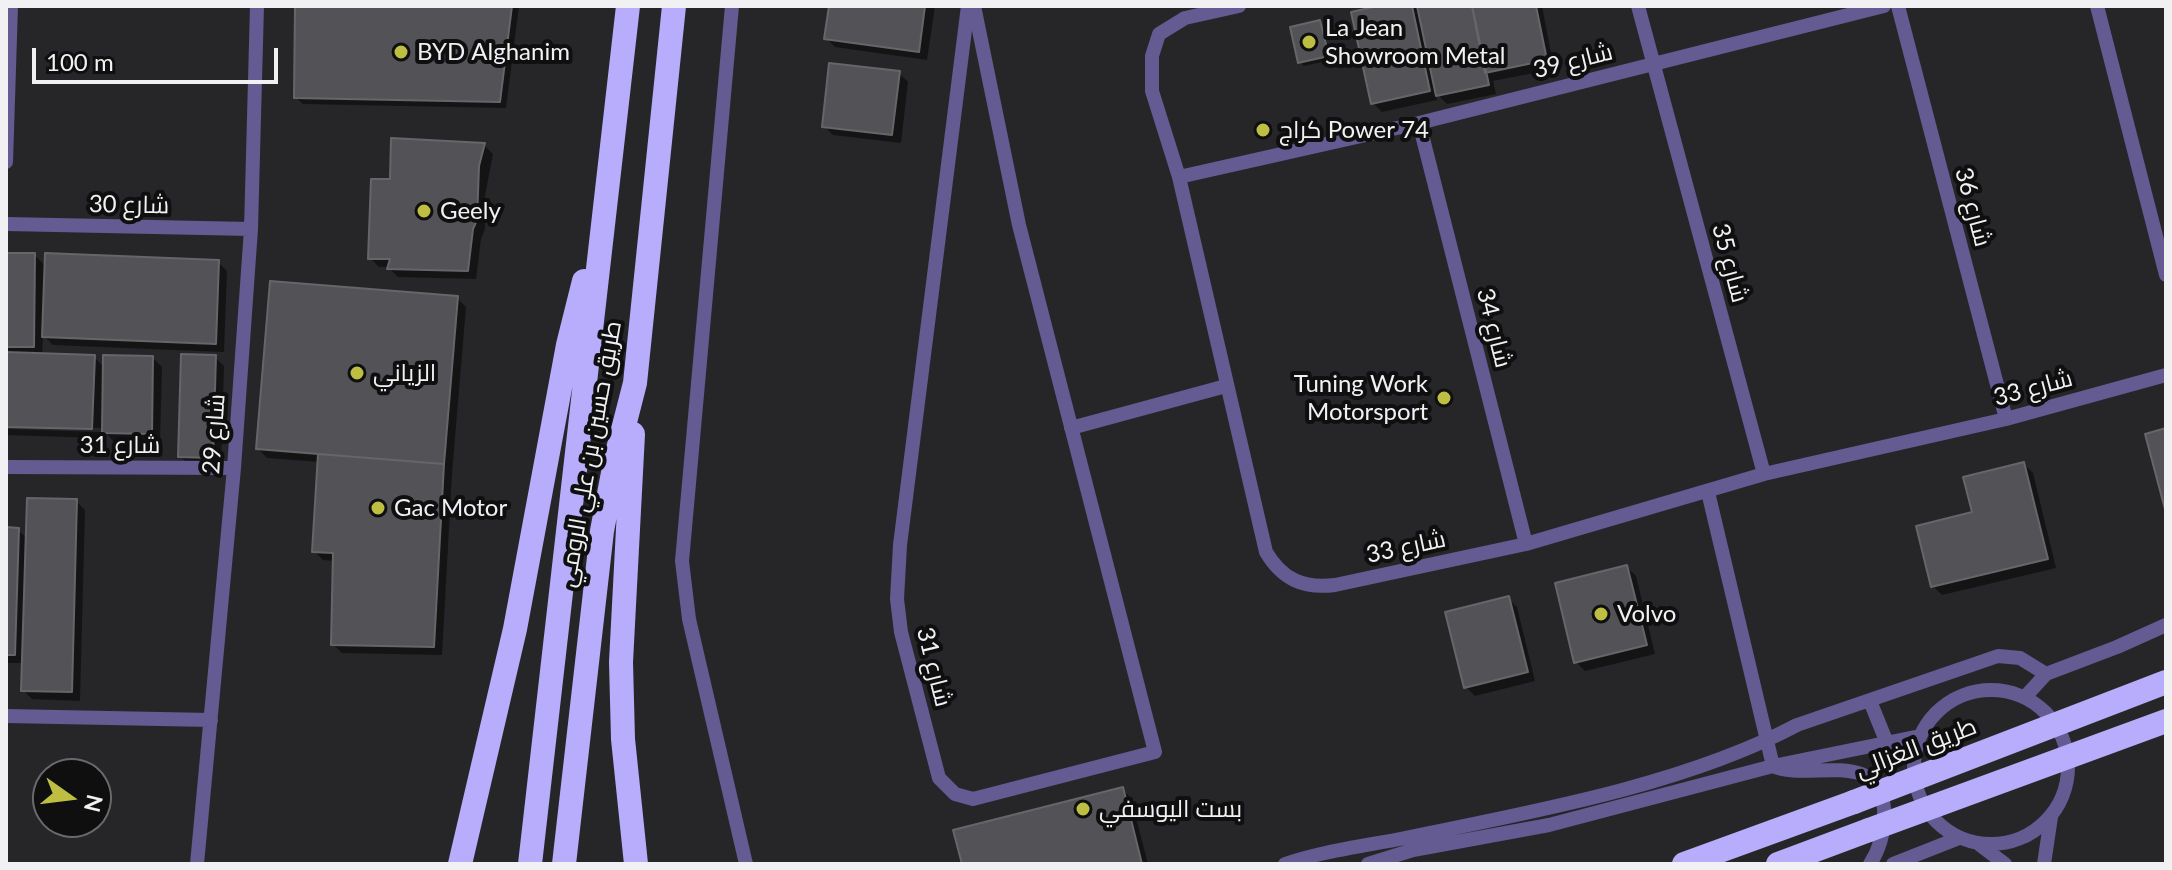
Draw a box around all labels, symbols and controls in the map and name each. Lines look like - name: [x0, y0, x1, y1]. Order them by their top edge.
- place label: La Jean Showroom Metal: [1325, 14, 1506, 70]
- scale bar: [36, 32, 282, 82]
- marker: La Jean Showroom Metal: [1300, 33, 1318, 51]
- street label: شارع 39: [1530, 37, 1616, 85]
- place label: BYD Alghanim: [417, 38, 570, 66]
- marker: BYD Alghanim: [392, 43, 410, 61]
- text: 100 m: [46, 47, 114, 76]
- place label: كراج Power 74: [1279, 116, 1429, 144]
- marker: كراج Power 74: [1254, 121, 1272, 139]
- street label: شارع 36: [1949, 164, 1997, 250]
- street label: شارع 30: [89, 190, 169, 220]
- place label: Geely: [440, 197, 501, 225]
- marker: Geely: [415, 202, 433, 220]
- street label: شارع 35: [1706, 220, 1754, 306]
- street label: شارع 34: [1470, 285, 1518, 371]
- street label: طريق حسين بن علي الرومي: [552, 319, 628, 589]
- place label: الزياني: [373, 359, 436, 387]
- marker: الزياني: [348, 364, 366, 382]
- street label: شارع 33: [1990, 364, 2076, 412]
- place label: Tuning Work Motorsport: [1294, 370, 1428, 426]
- marker: Tuning Work Motorsport: [1435, 389, 1453, 407]
- street label: شارع 29: [197, 393, 231, 475]
- street label: شارع 31: [80, 431, 160, 459]
- place label: Gac Motor: [394, 494, 507, 522]
- marker: Gac Motor: [369, 499, 387, 517]
- street label: شارع 33: [1364, 525, 1448, 569]
- place label: Volvo: [1617, 600, 1676, 628]
- marker: Volvo: [1592, 605, 1610, 623]
- street label: شارع 31: [910, 624, 958, 710]
- street label: طريق الغزالي: [1851, 712, 1981, 784]
- north arrow: [32, 758, 112, 838]
- text: N: [79, 792, 109, 815]
- place label: بست اليوسفي: [1099, 795, 1242, 823]
- marker: بست اليوسفي: [1074, 800, 1092, 818]

